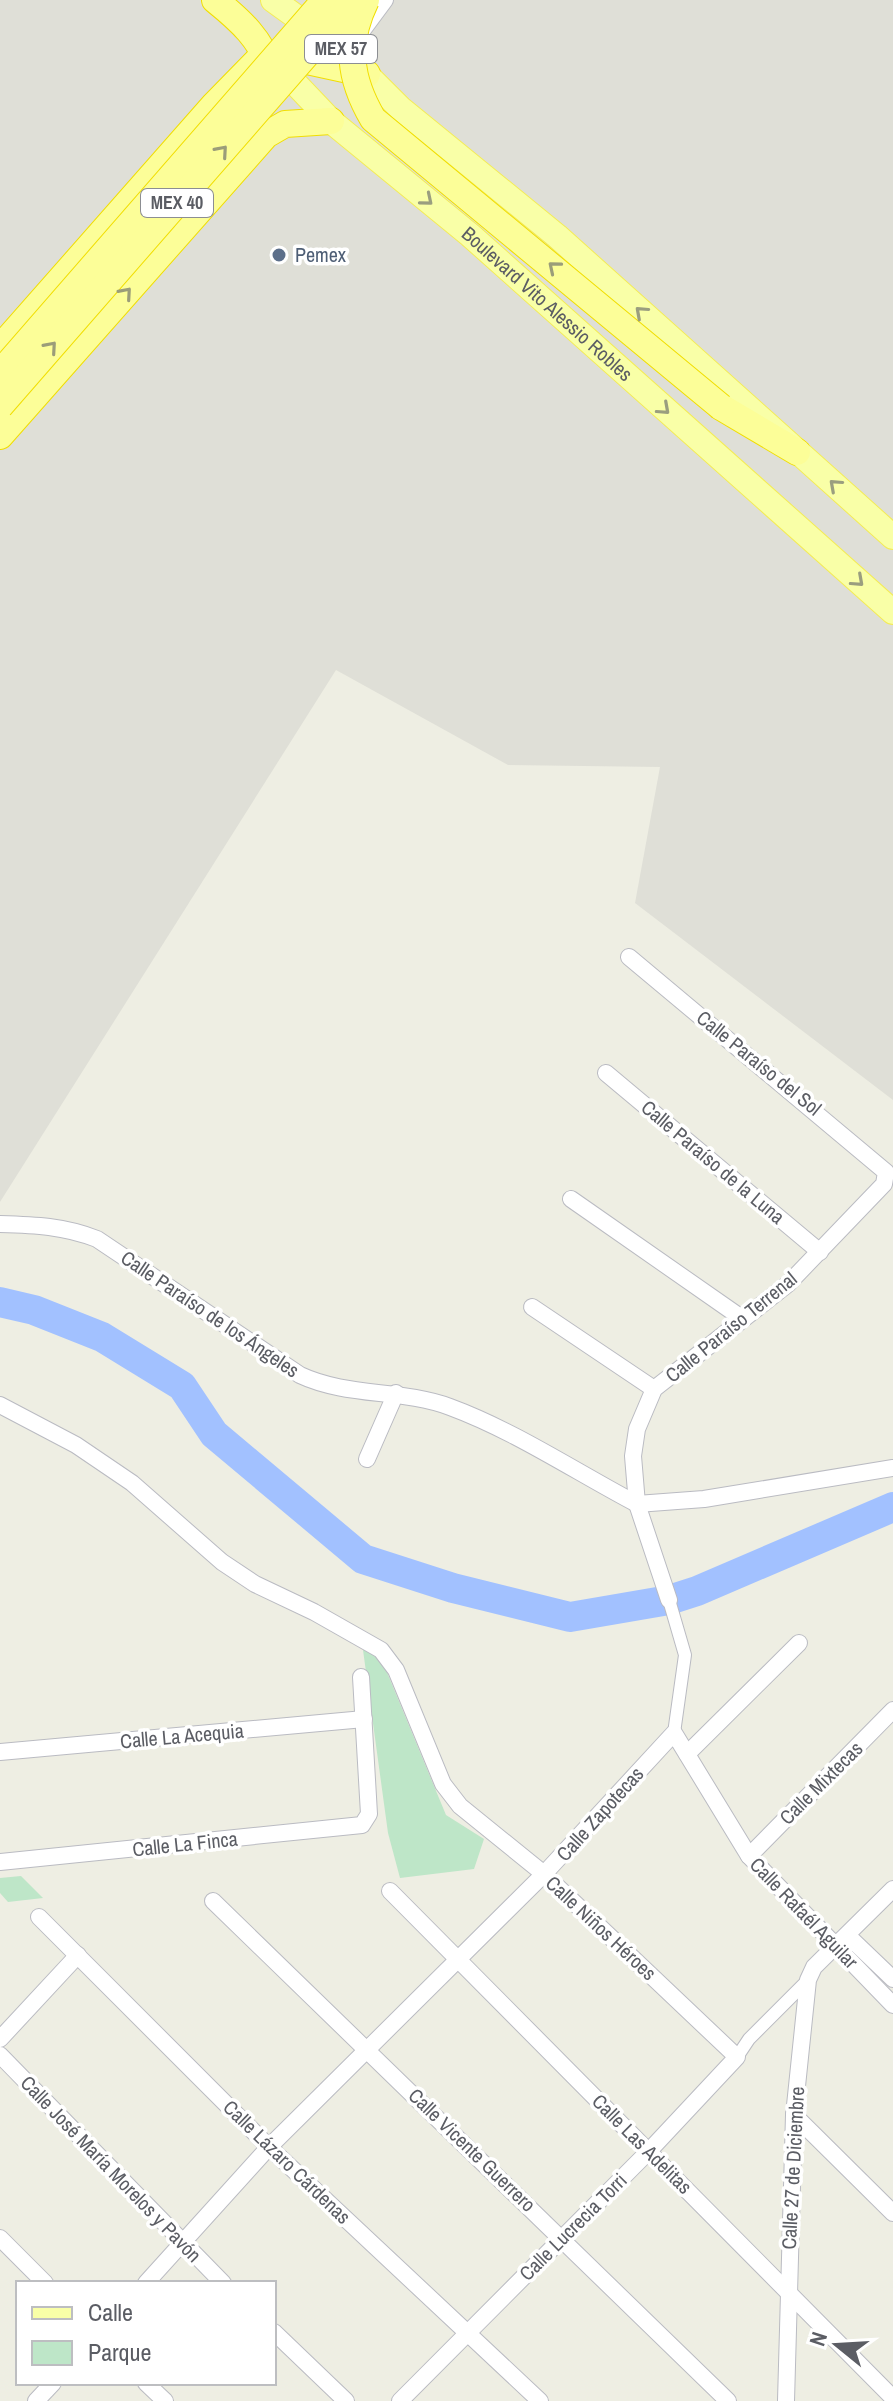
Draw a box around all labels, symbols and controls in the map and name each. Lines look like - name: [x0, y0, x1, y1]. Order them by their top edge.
- road number: MEX 57: [305, 35, 377, 63]
- one-way arrow: [212, 146, 227, 161]
- road number: MEX 40: [141, 189, 213, 217]
- one-way arrow: [418, 190, 432, 205]
- street label: Boulevard Vito Alessio Robles: [457, 220, 639, 387]
- place label: Pemex: [295, 241, 347, 268]
- marker: Pemex: [270, 246, 288, 264]
- one-way arrow: [549, 262, 563, 277]
- one-way arrow: [116, 288, 130, 303]
- one-way arrow: [636, 307, 650, 322]
- one-way arrow: [41, 342, 56, 357]
- one-way arrow: [654, 399, 669, 413]
- one-way arrow: [829, 481, 844, 495]
- one-way arrow: [849, 572, 864, 586]
- street label: Calle Paraíso del Sol: [691, 1004, 827, 1121]
- street label: Calle Paraíso de la Luna: [636, 1094, 791, 1230]
- street label: Calle Paraíso de los Ángeles: [116, 1244, 305, 1383]
- street label: Calle Paraíso Terrenal: [659, 1265, 802, 1388]
- street label: Calle La Acequia: [119, 1717, 245, 1754]
- street label: Calle Mixtecas: [773, 1735, 868, 1830]
- street label: Calle Zapotecas: [550, 1761, 649, 1867]
- street label: Calle La Finca: [131, 1825, 239, 1862]
- street label: Calle Rafaél Aguilar: [744, 1851, 865, 1975]
- street label: Calle Niños Héroes: [540, 1869, 663, 1986]
- street label: Calle José María Morelos y Pavón: [15, 2069, 208, 2268]
- street label: Calle Vicente Guerrero: [403, 2082, 542, 2218]
- street label: Calle 27 de Diciembre: [775, 2086, 810, 2250]
- street label: Calle Las Adelitas: [586, 2088, 698, 2200]
- street label: Calle Lázaro Cárdenas: [218, 2094, 357, 2230]
- street label: Calle Lucrecia Torri: [513, 2167, 632, 2286]
- legend: [16, 2281, 276, 2385]
- text: Calle: [88, 2296, 133, 2328]
- north arrow: [797, 2305, 877, 2385]
- text: N: [802, 2328, 834, 2350]
- text: Parque: [88, 2336, 151, 2368]

